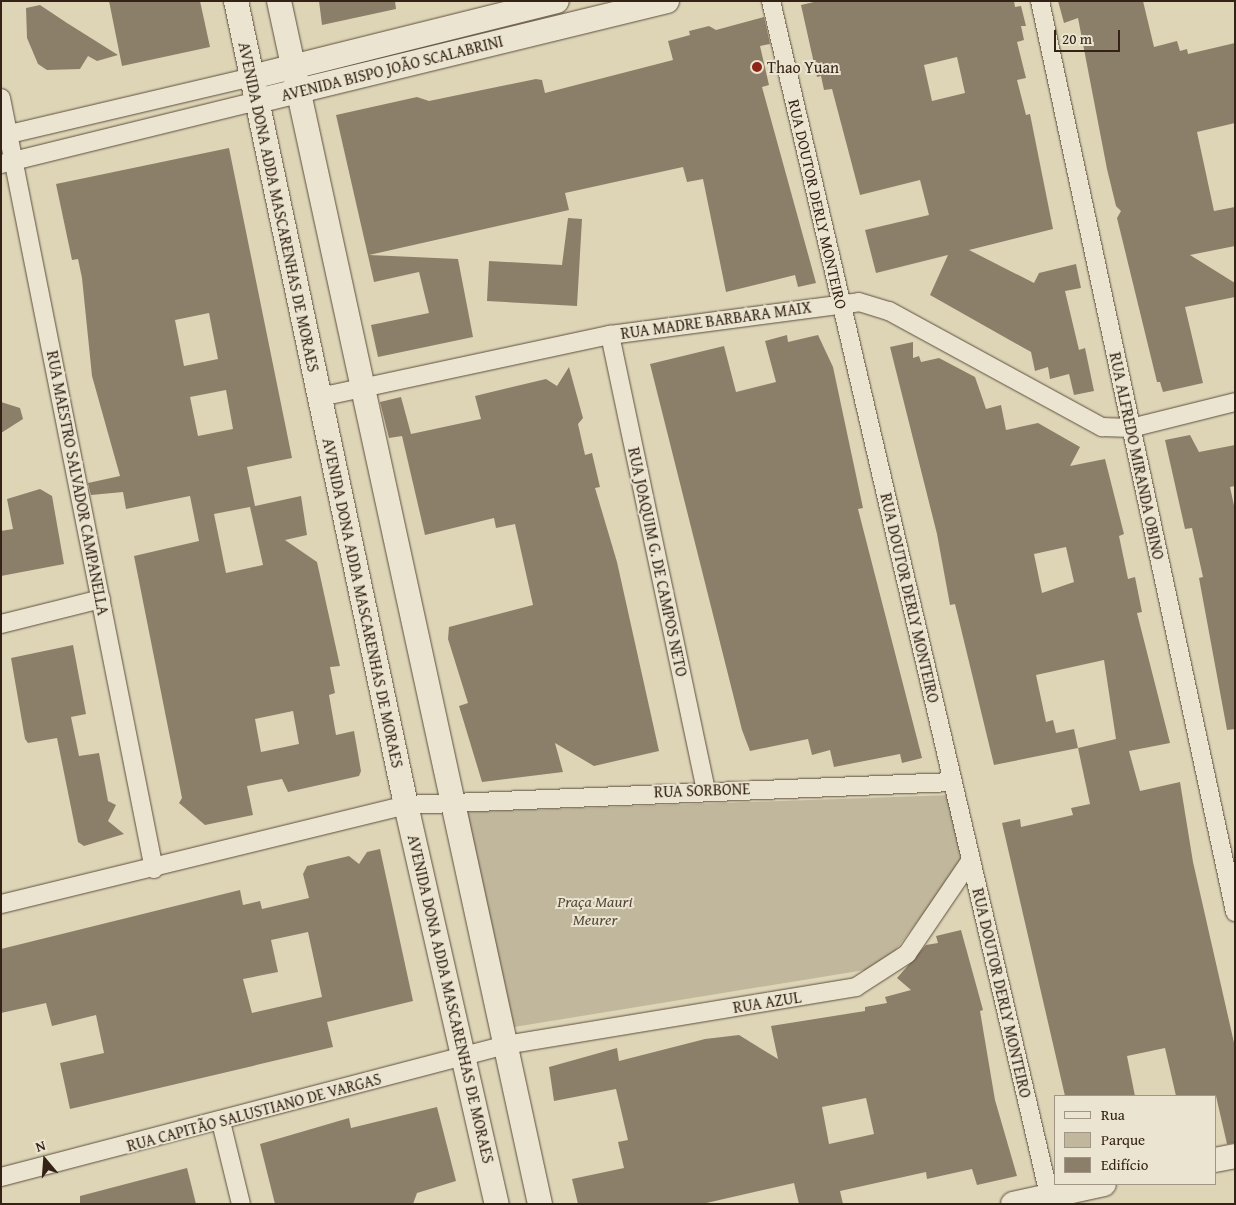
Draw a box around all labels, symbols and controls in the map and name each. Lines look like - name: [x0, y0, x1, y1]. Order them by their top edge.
- scale bar: [1056, 20, 1122, 52]
- text: 20 m: [1062, 28, 1092, 49]
- street label: AVENIDA BISPO JOÃO SCALABRINI: [279, 31, 505, 105]
- street label: AVENIDA DONA ADDA MASCARENHAS DE MORAES: [235, 40, 323, 374]
- place label: Thao Yuan: [767, 57, 839, 77]
- marker: Thao Yuan: [751, 61, 763, 73]
- street label: RUA DOUTOR DERLY MONTEIRO: [785, 97, 851, 311]
- street label: RUA MADRE BARBARA MAIX: [619, 297, 813, 343]
- street label: RUA MAESTRO SALVADOR CAMPANELLA: [43, 349, 113, 617]
- street label: RUA ALFREDO MIRANDA OBINO: [1106, 351, 1168, 561]
- street label: AVENIDA DONA ADDA MASCARENHAS DE MORAES: [319, 436, 407, 770]
- street label: RUA JOAQUIM G. DE CAMPOS NETO: [624, 446, 692, 678]
- street label: RUA DOUTOR DERLY MONTEIRO: [877, 491, 943, 705]
- street label: RUA SORBONE: [654, 779, 750, 801]
- street label: AVENIDA DONA ADDA MASCARENHAS DE MORAES: [404, 833, 498, 1165]
- street label: RUA DOUTOR DERLY MONTEIRO: [969, 886, 1035, 1100]
- park label: Praça Mauri Meurer: [557, 891, 633, 929]
- street label: RUA AZUL: [732, 987, 802, 1017]
- street label: RUA CAPITÃO SALUSTIANO DE VARGAS: [125, 1069, 383, 1155]
- legend: [1054, 1095, 1216, 1185]
- text: Rua: [1101, 1104, 1125, 1125]
- text: Parque: [1101, 1129, 1145, 1150]
- north arrow: [20, 1135, 70, 1185]
- text: N: [33, 1135, 48, 1157]
- text: Edifício: [1101, 1154, 1148, 1175]

